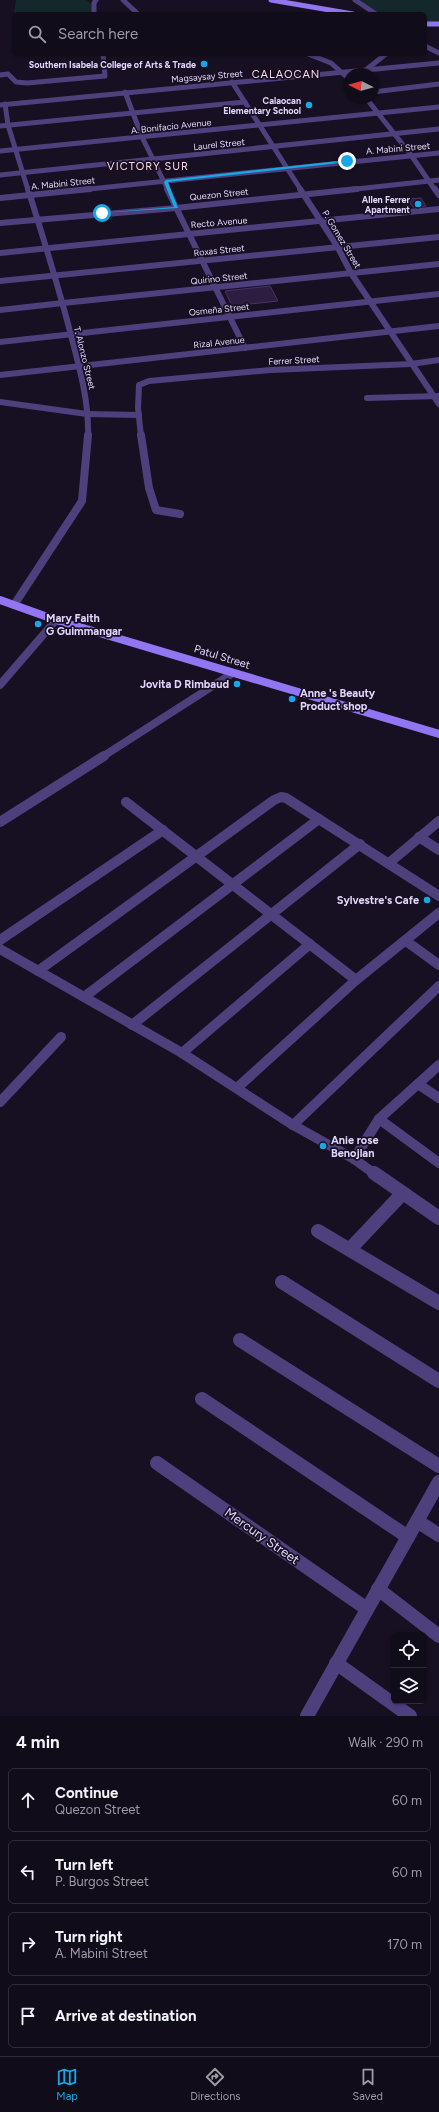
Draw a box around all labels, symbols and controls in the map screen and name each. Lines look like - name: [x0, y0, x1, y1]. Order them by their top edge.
- search box: [12, 12, 427, 56]
- icon: search: [26, 23, 48, 45]
- text: Search here: [58, 25, 138, 43]
- place label: Southern Isabela College of Arts & Trade: [29, 59, 196, 70]
- marker: Southern Isabela College of Arts & Trade: [199, 59, 209, 69]
- street label: Magsaysay Street: [171, 67, 244, 85]
- district label: CALAOCAN: [252, 68, 320, 81]
- north arrow: [343, 68, 379, 104]
- place label: Calaocan Elementary School: [223, 95, 301, 116]
- marker: Calaocan Elementary School: [304, 100, 314, 110]
- street label: A. Bonifacio Avenue: [130, 116, 212, 136]
- street label: Laurel Street: [193, 136, 246, 152]
- street label: A. Mabini Street: [365, 140, 431, 156]
- route end: [338, 152, 356, 170]
- district label: VICTORY SUR: [107, 160, 189, 173]
- street label: A. Mabini Street: [30, 174, 96, 192]
- street label: Quezon Street: [189, 185, 250, 203]
- place label: Allen Ferrer Apartment: [362, 194, 411, 215]
- marker: Allen Ferrer Apartment: [413, 199, 423, 209]
- route start: [93, 204, 111, 222]
- street label: P. Gomez Street: [320, 208, 364, 271]
- street label: Recto Avenue: [190, 214, 248, 230]
- street label: Roxas Street: [193, 242, 246, 258]
- street label: Quirino Street: [190, 269, 248, 286]
- street label: Osmeña Street: [188, 300, 250, 318]
- street label: T. Alonzo Street: [72, 325, 98, 391]
- street label: Rizal Avenue: [193, 334, 245, 350]
- street label: Ferrer Street: [268, 353, 320, 367]
- place label: Mary Faith G Guimmangar: [46, 612, 123, 638]
- marker: Mary Faith G Guimmangar: [33, 619, 43, 629]
- street label: Patul Street: [192, 642, 252, 672]
- place label: Jovita D Rimbaud: [140, 678, 229, 691]
- marker: Jovita D Rimbaud: [232, 679, 242, 689]
- place label: Anne 's Beauty Product shop: [300, 687, 376, 713]
- marker: Anne 's Beauty Product shop: [287, 694, 297, 704]
- place label: Sylvestre's Cafe: [337, 894, 419, 907]
- marker: Sylvestre's Cafe: [422, 895, 432, 905]
- place label: Anie rose Benojlan: [331, 1134, 378, 1160]
- marker: Anie rose Benojlan: [318, 1141, 328, 1151]
- street label: Mercury Street: [222, 1505, 302, 1567]
- map controls: [391, 1632, 427, 1704]
- button: locate: [391, 1632, 427, 1668]
- button: layers: [391, 1668, 427, 1704]
- text: 4 min: [16, 1732, 60, 1752]
- text: Walk · 290 m: [348, 1735, 423, 1750]
- text: Continue: [55, 1784, 118, 1802]
- icon: ahead: [17, 1789, 39, 1811]
- text: 60 m: [392, 1793, 422, 1808]
- text: Quezon Street: [55, 1802, 140, 1817]
- text: Turn left: [55, 1856, 113, 1874]
- icon: left: [17, 1861, 39, 1883]
- text: 60 m: [392, 1865, 422, 1880]
- text: P. Burgos Street: [55, 1874, 149, 1889]
- text: Turn right: [55, 1928, 123, 1946]
- icon: right: [17, 1933, 39, 1955]
- text: 170 m: [387, 1937, 422, 1952]
- text: A. Mabini Street: [55, 1946, 148, 1961]
- icon: arrive: [17, 2005, 39, 2027]
- text: Arrive at destination: [55, 2007, 196, 2025]
- tab: Map: [56, 2066, 78, 2103]
- tab: Directions: [190, 2066, 240, 2103]
- tab: Saved: [353, 2066, 383, 2103]

